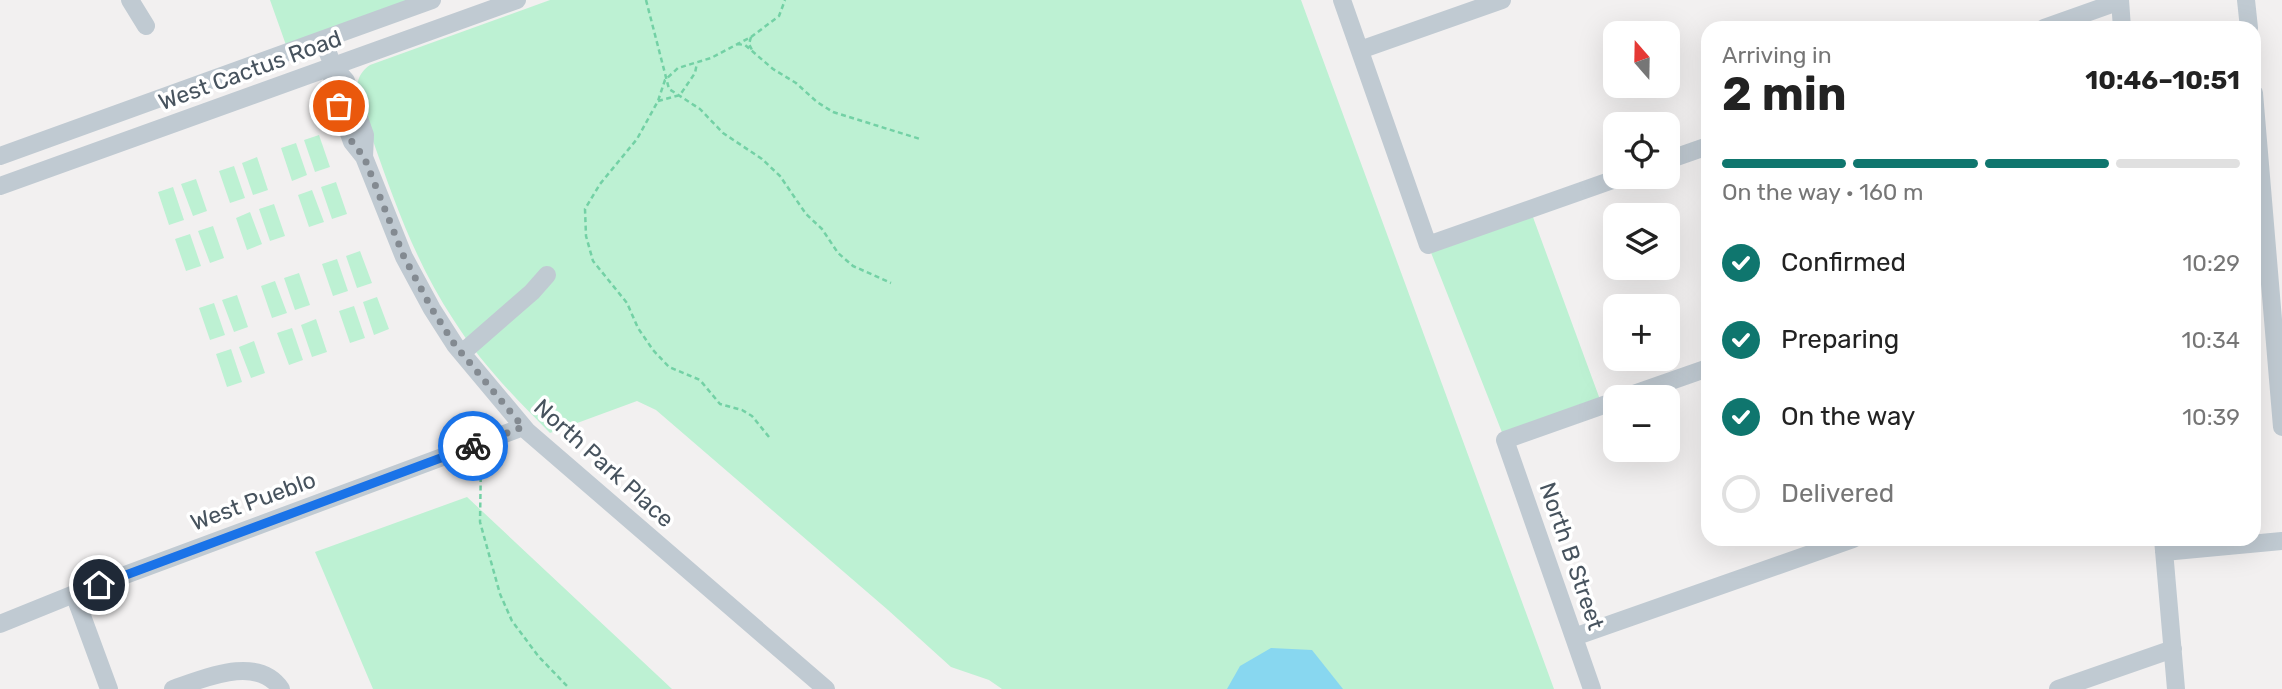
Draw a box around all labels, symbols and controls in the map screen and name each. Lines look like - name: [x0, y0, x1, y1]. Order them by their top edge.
- north arrow: [1603, 21, 1680, 98]
- map controls: [1603, 21, 1680, 462]
- street label: West Cactus Road: [155, 24, 345, 116]
- text: Arriving in: [1722, 41, 1832, 69]
- text: 10:46–10:51: [2085, 65, 2240, 96]
- text: 2 min: [1722, 67, 1847, 122]
- pin: [309, 76, 369, 136]
- icon: bag: [320, 87, 358, 125]
- button: locate: [1603, 112, 1680, 189]
- text: On the way · 160 m: [1722, 178, 1924, 206]
- button: layers: [1603, 203, 1680, 280]
- icon: check: [1722, 244, 1760, 282]
- text: Confirmed: [1781, 247, 1906, 278]
- text: 10:29: [2183, 249, 2240, 277]
- button: +: [1603, 294, 1680, 371]
- icon: check: [1722, 321, 1760, 359]
- text: Preparing: [1781, 324, 1899, 355]
- text: 10:34: [2182, 326, 2240, 354]
- button: −: [1603, 385, 1680, 462]
- street label: North Park Place: [528, 393, 680, 533]
- icon: check: [1722, 398, 1760, 436]
- text: On the way: [1781, 401, 1915, 432]
- text: 10:39: [2182, 403, 2240, 431]
- courier: [438, 411, 508, 481]
- icon: bike: [454, 427, 492, 465]
- street label: West Pueblo: [187, 465, 319, 537]
- text: Delivered: [1781, 478, 1894, 509]
- street label: North B Street: [1534, 479, 1610, 633]
- pin: [69, 555, 129, 615]
- icon: home: [80, 566, 118, 604]

